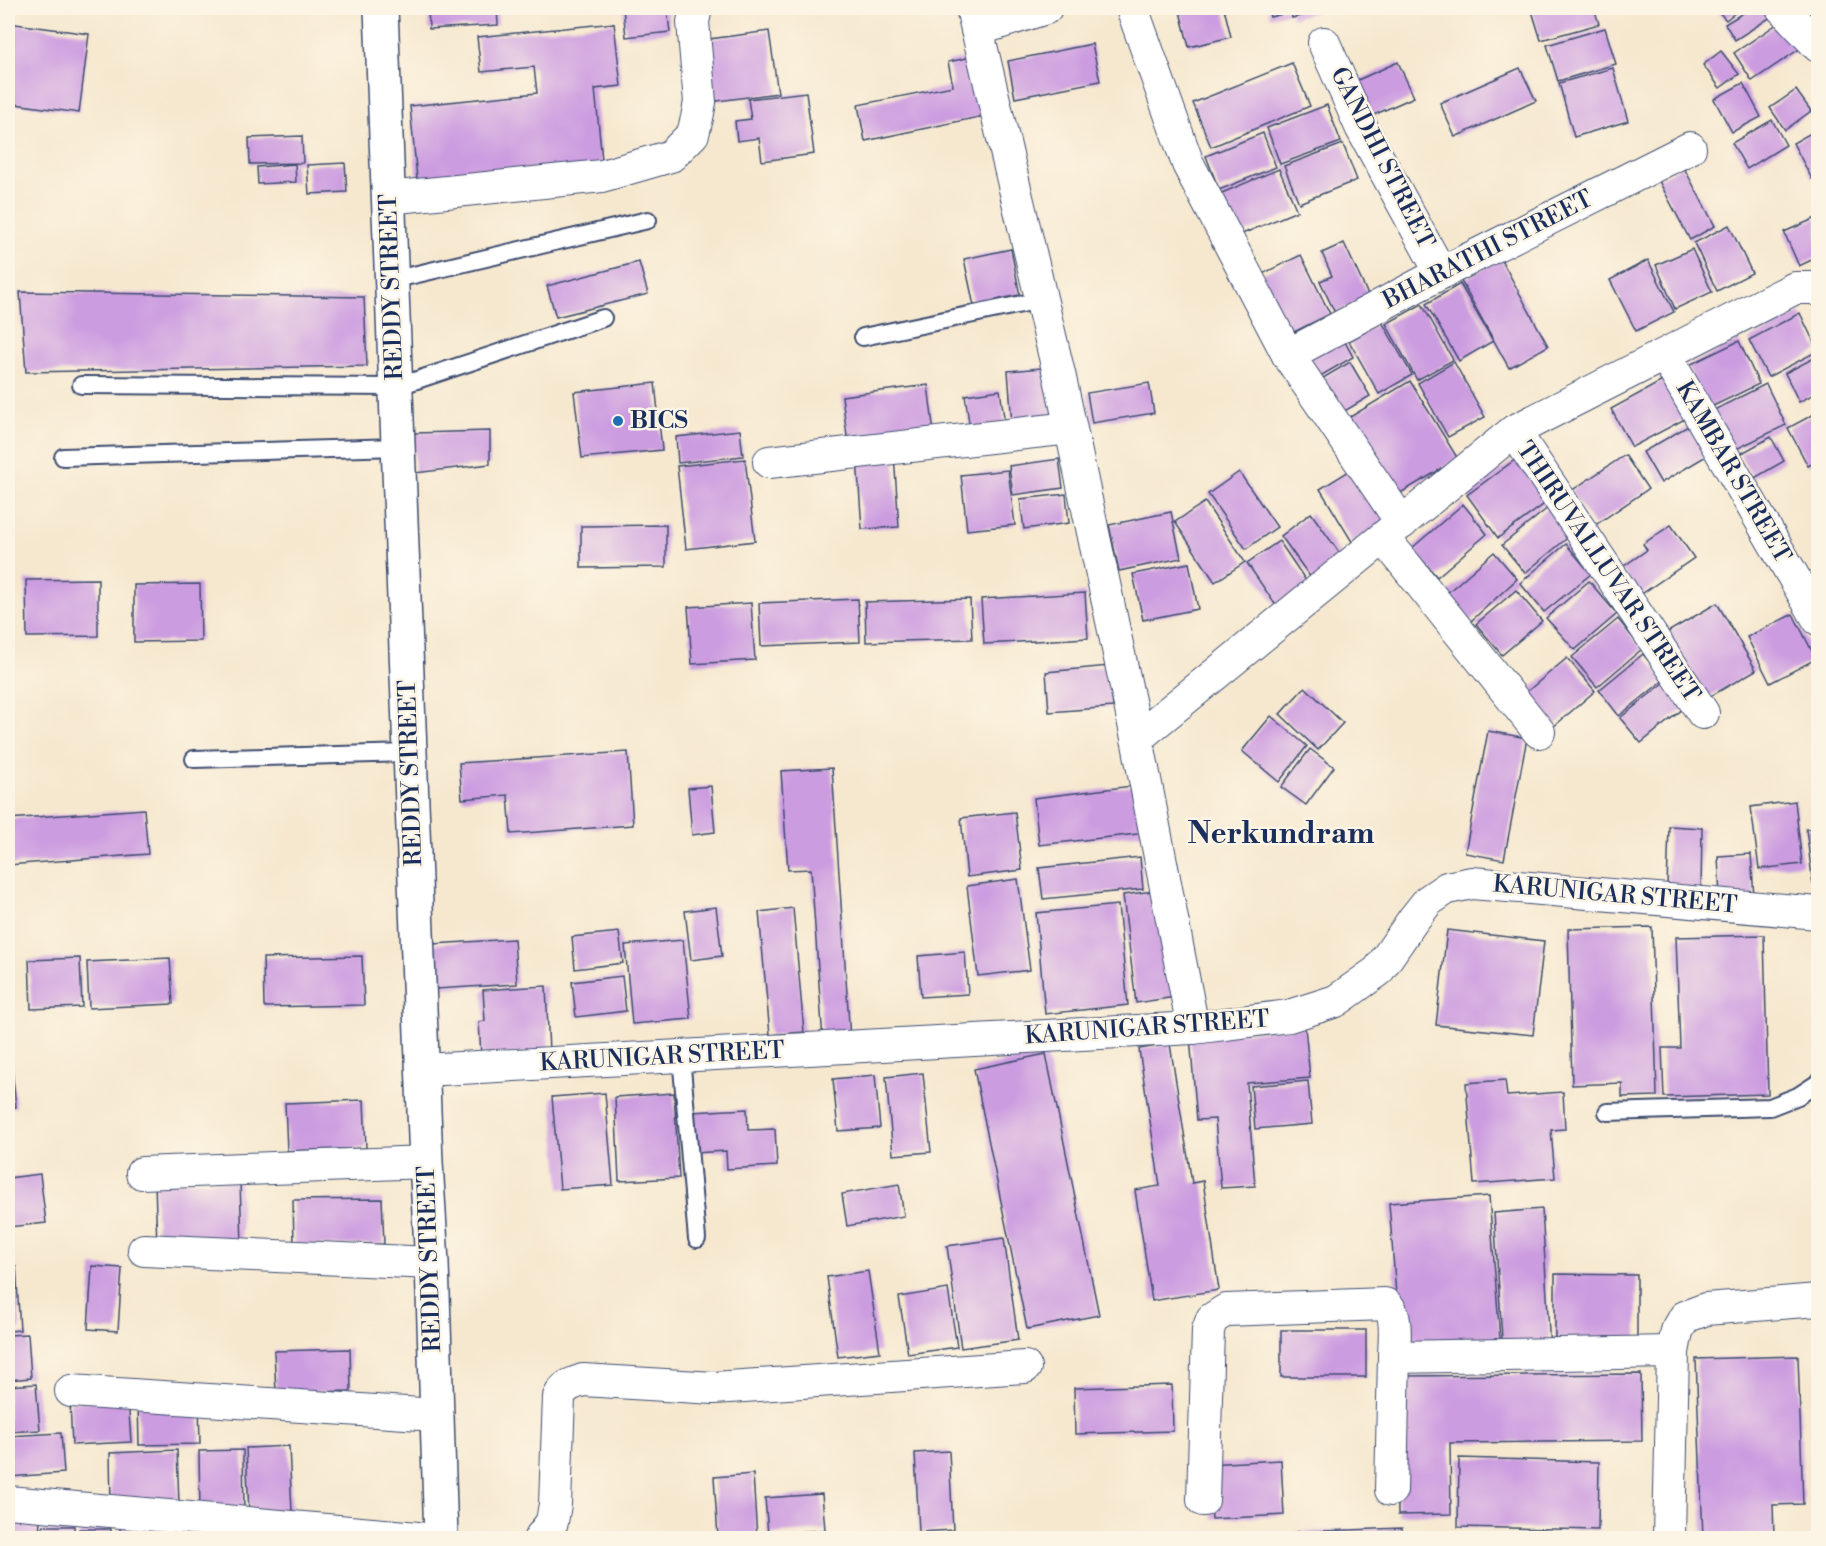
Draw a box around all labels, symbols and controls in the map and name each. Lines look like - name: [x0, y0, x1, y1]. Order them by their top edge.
- street label: GANDHI STREET: [1323, 62, 1441, 254]
- street label: BHARATHI STREET: [1377, 184, 1598, 316]
- street label: REDDY STREET: [374, 193, 410, 381]
- street label: KAMBAR STREET: [1669, 376, 1797, 568]
- place label: BICS: [630, 406, 688, 436]
- marker: BICS: [611, 414, 625, 428]
- street label: THIRUVALLUVAR STREET: [1509, 436, 1707, 708]
- street label: REDDY STREET: [393, 679, 429, 867]
- district label: Nerkundram: [1187, 815, 1375, 853]
- street label: KARUNIGAR STREET: [1492, 869, 1739, 921]
- street label: KARUNIGAR STREET: [1024, 1004, 1270, 1052]
- street label: KARUNIGAR STREET: [539, 1036, 785, 1078]
- street label: REDDY STREET: [412, 1165, 448, 1353]

